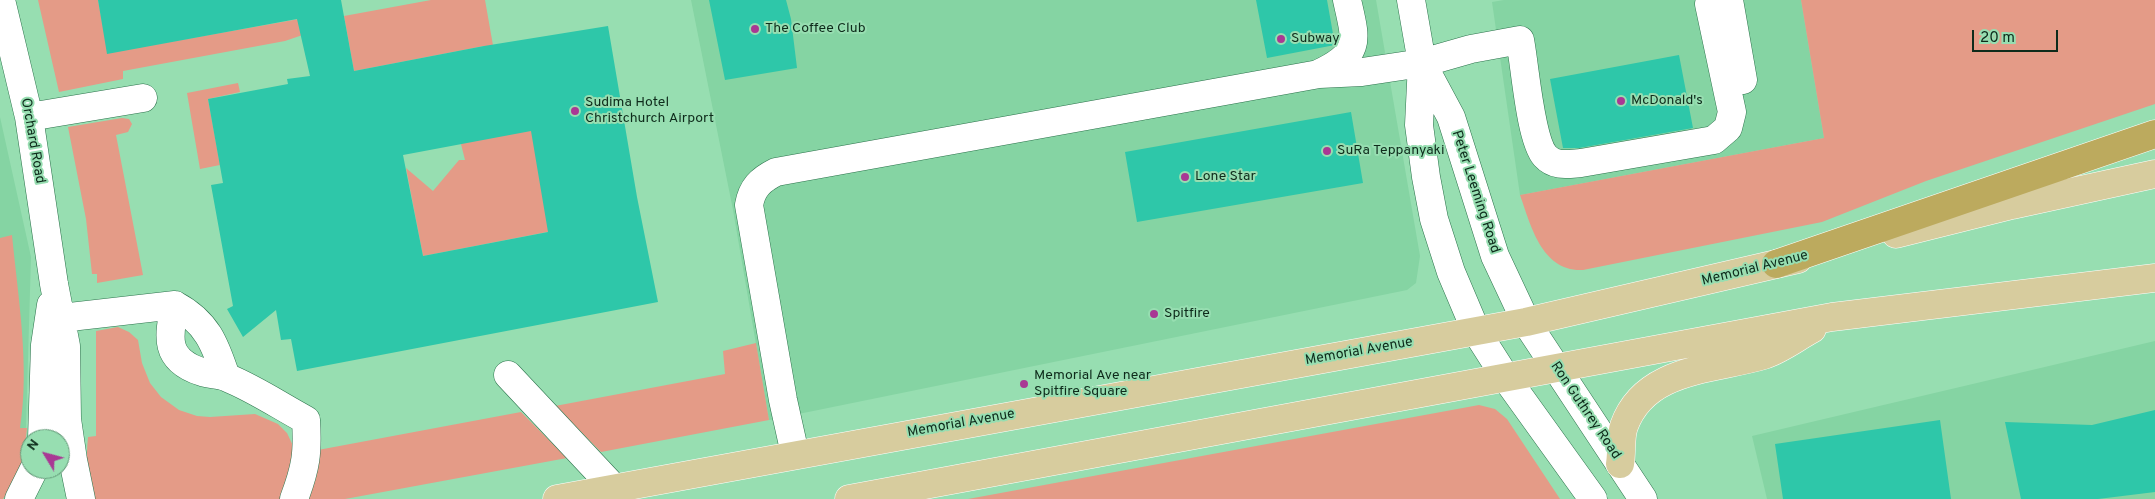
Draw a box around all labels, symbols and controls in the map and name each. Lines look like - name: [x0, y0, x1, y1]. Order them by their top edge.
- scale bar: [1975, 20, 2061, 52]
- place label: The Coffee Club: [765, 21, 866, 37]
- marker: The Coffee Club: [749, 23, 761, 35]
- text: 20 m: [1980, 29, 2015, 48]
- place label: Subway: [1291, 31, 1340, 47]
- marker: Subway: [1275, 33, 1287, 45]
- place label: McDonald's: [1631, 93, 1703, 109]
- place label: Sudima Hotel Christchurch Airport: [585, 95, 714, 128]
- marker: McDonald's: [1615, 95, 1627, 107]
- street label: Orchard Road: [16, 97, 48, 185]
- marker: Sudima Hotel Christchurch Airport: [569, 105, 581, 117]
- street label: Peter Leeming Road: [1447, 128, 1503, 256]
- place label: SuRa Teppanyaki: [1337, 143, 1444, 159]
- marker: SuRa Teppanyaki: [1321, 145, 1333, 157]
- place label: Lone Star: [1195, 169, 1256, 185]
- marker: Lone Star: [1179, 171, 1191, 183]
- street label: Memorial Avenue: [1700, 248, 1810, 290]
- place label: Spitfire: [1164, 306, 1210, 322]
- marker: Spitfire: [1148, 308, 1160, 320]
- street label: Memorial Avenue: [1304, 334, 1414, 370]
- street label: Ron Guthrey Road: [1546, 359, 1624, 463]
- place label: Memorial Ave near Spitfire Square: [1034, 368, 1151, 401]
- marker: Memorial Ave near Spitfire Square: [1018, 378, 1030, 390]
- street label: Memorial Avenue: [906, 406, 1016, 442]
- north arrow: [20, 429, 70, 479]
- text: N: [24, 436, 43, 454]

